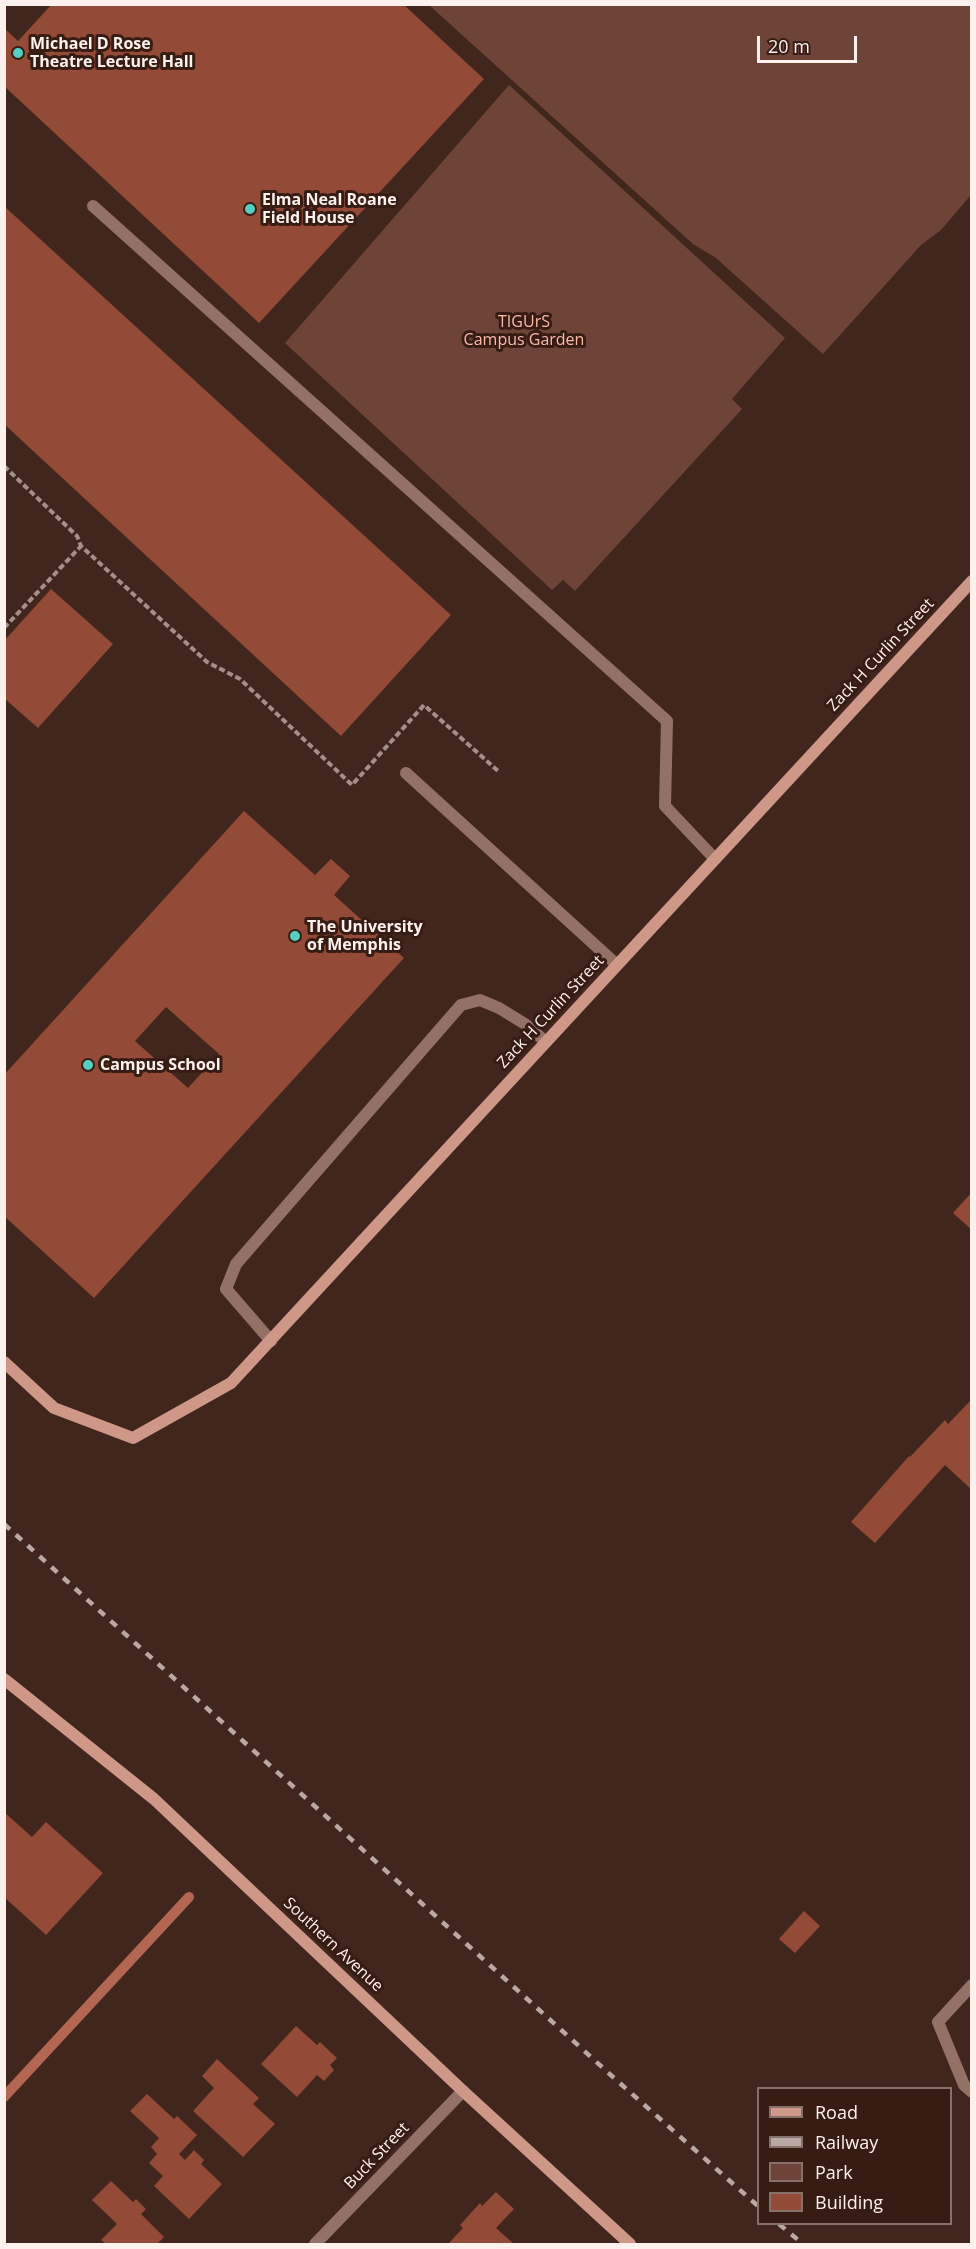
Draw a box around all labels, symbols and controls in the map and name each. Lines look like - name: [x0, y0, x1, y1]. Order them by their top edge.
- scale bar: [760, 24, 860, 62]
- place label: Michael D Rose Theatre Lecture Hall: [30, 34, 193, 72]
- text: 20 m: [768, 34, 810, 58]
- marker: Michael D Rose Theatre Lecture Hall: [11, 46, 25, 60]
- place label: Elma Neal Roane Field House: [262, 190, 397, 228]
- marker: Elma Neal Roane Field House: [243, 202, 257, 216]
- park label: TIGUrS Campus Garden: [464, 312, 584, 350]
- street label: Zack H Curlin Street: [824, 595, 938, 715]
- place label: The University of Memphis: [307, 917, 423, 955]
- marker: The University of Memphis: [288, 929, 302, 943]
- street label: Zack H Curlin Street: [494, 952, 608, 1072]
- place label: Campus School: [100, 1055, 221, 1075]
- marker: Campus School: [81, 1058, 95, 1072]
- street label: Southern Avenue: [279, 1894, 387, 1996]
- legend: [757, 2087, 952, 2225]
- text: Road: [815, 2100, 858, 2124]
- street label: Buck Street: [341, 2119, 413, 2193]
- text: Railway: [815, 2130, 878, 2154]
- text: Park: [815, 2160, 853, 2184]
- text: Building: [815, 2190, 883, 2214]

